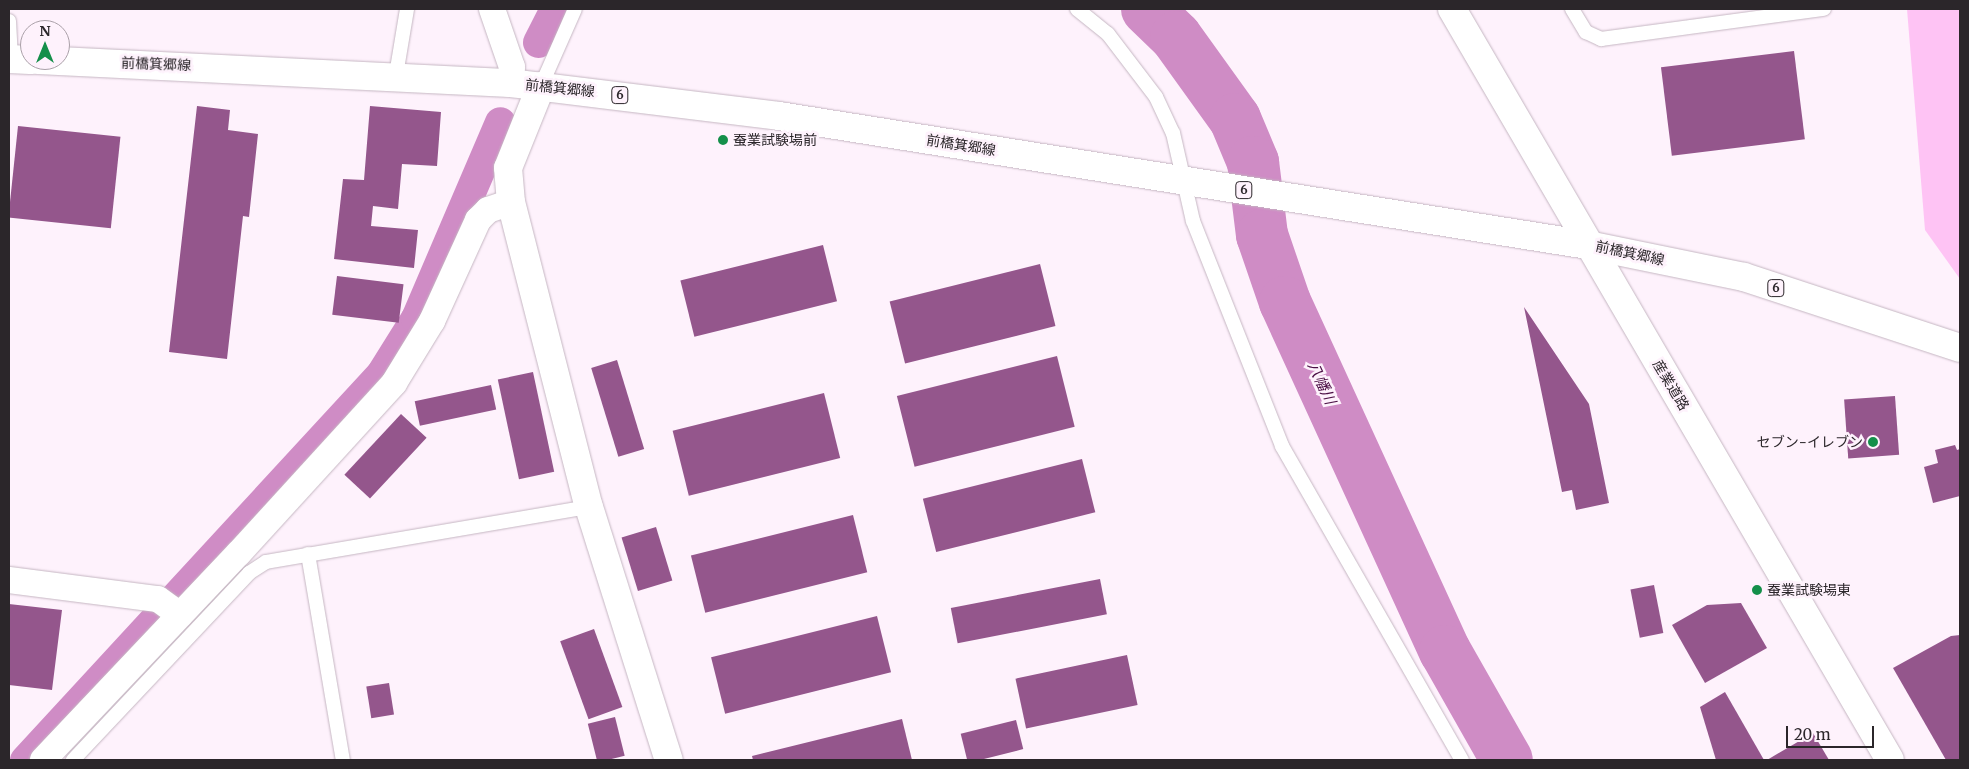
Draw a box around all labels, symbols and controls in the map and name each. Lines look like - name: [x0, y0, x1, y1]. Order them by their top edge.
- north arrow: [20, 20, 70, 70]
- text: N: [39, 22, 51, 40]
- street label: 前橋箕郷線: [121, 54, 191, 74]
- street label: 前橋箕郷線: [524, 76, 596, 100]
- road number: 6: [611, 86, 629, 104]
- street label: 前橋箕郷線: [925, 131, 997, 159]
- place label: 蚕業試験場前: [733, 132, 817, 148]
- marker: 蚕業試験場前: [717, 134, 729, 146]
- road number: 6: [1235, 180, 1253, 200]
- street label: 前橋箕郷線: [1594, 238, 1666, 268]
- road number: 6: [1767, 278, 1785, 298]
- street label: 産業道路: [1649, 357, 1693, 413]
- water label: 八幡川: [1304, 359, 1340, 407]
- place label: セブン-イレブン: [1757, 434, 1863, 450]
- marker: セブン-イレブン: [1867, 436, 1879, 448]
- place label: 蚕業試験場東: [1767, 582, 1851, 598]
- marker: 蚕業試験場東: [1751, 584, 1763, 596]
- scale bar: [1789, 716, 1876, 748]
- text: 20 m: [1794, 725, 1831, 744]

